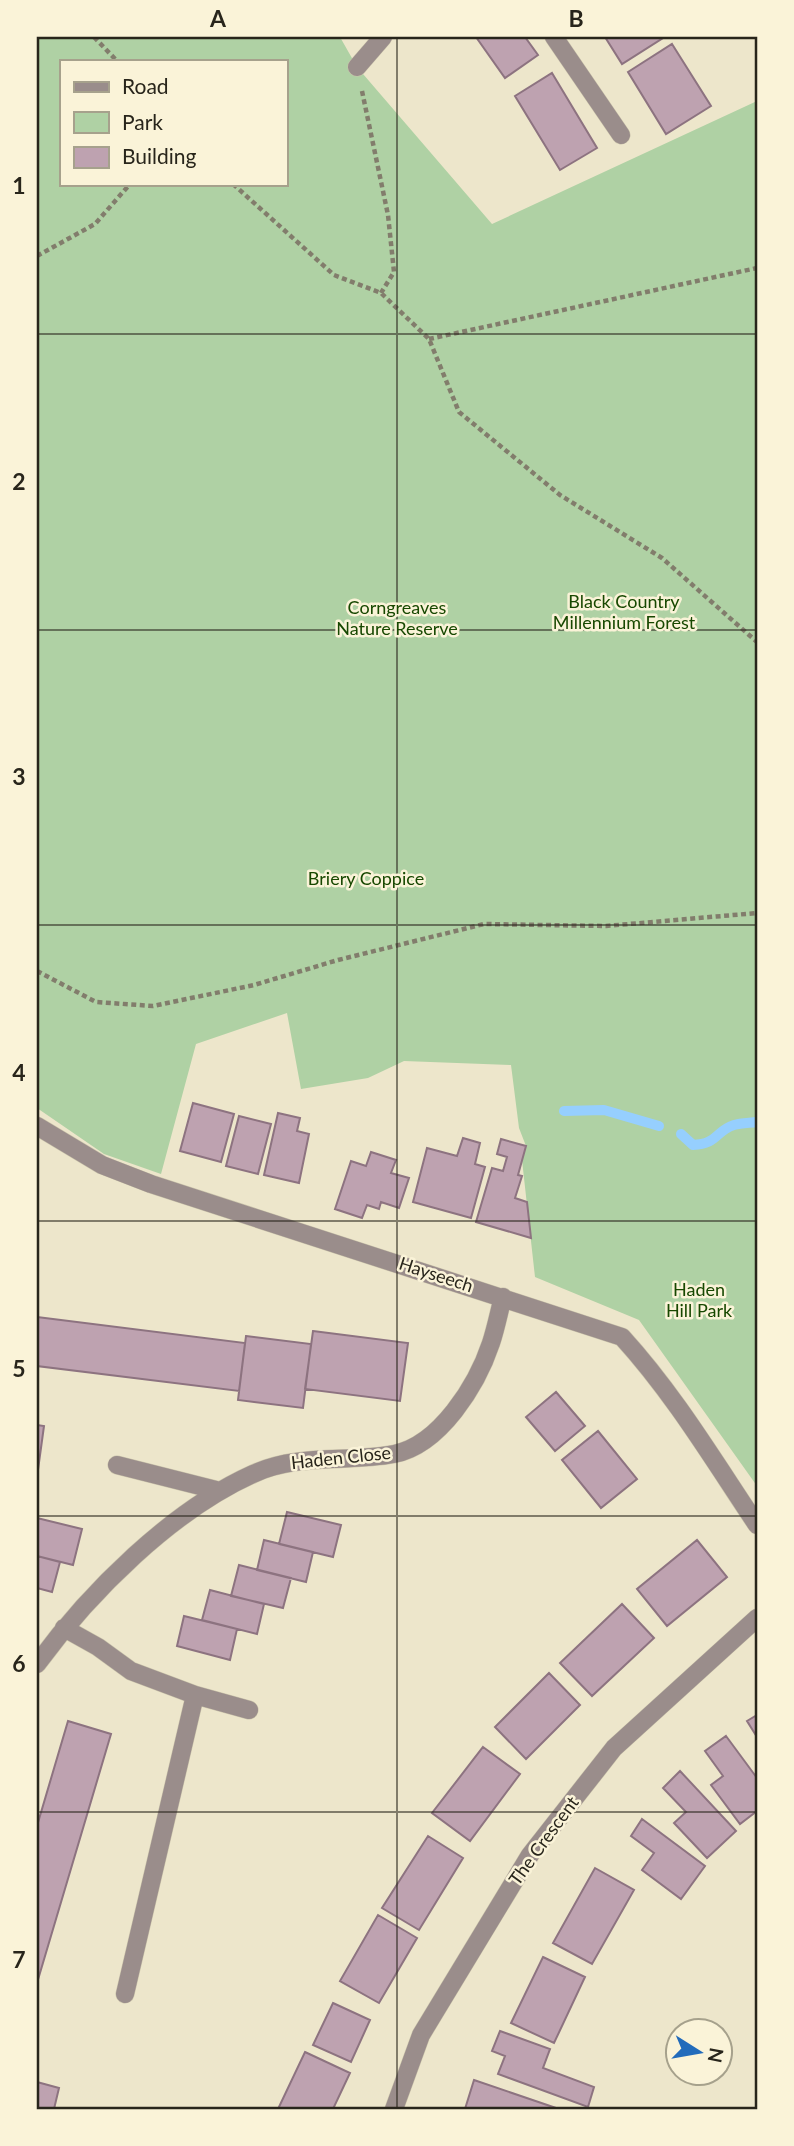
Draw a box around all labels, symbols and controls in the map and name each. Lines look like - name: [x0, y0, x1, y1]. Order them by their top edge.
- text: A: [209, 4, 227, 32]
- text: B: [568, 4, 584, 32]
- legend: [60, 60, 287, 186]
- text: Road: [122, 73, 169, 98]
- text: Park: [122, 109, 163, 134]
- text: Building: [122, 143, 197, 168]
- text: 1: [12, 171, 26, 199]
- text: 2: [12, 467, 26, 495]
- park label: Black Country Millennium Forest: [553, 590, 696, 633]
- park label: Corngreaves Nature Reserve: [336, 596, 458, 639]
- text: 3: [12, 762, 26, 790]
- park label: Briery Coppice: [308, 867, 424, 889]
- text: 4: [12, 1058, 26, 1086]
- street label: Hayseech: [396, 1252, 476, 1296]
- park label: Haden Hill Park: [666, 1278, 733, 1321]
- text: 5: [12, 1354, 26, 1382]
- street label: Haden Close: [290, 1441, 392, 1473]
- text: 6: [12, 1649, 26, 1677]
- street label: The Crescent: [504, 1791, 583, 1889]
- text: 7: [12, 1945, 26, 1973]
- north arrow: [664, 2016, 734, 2086]
- text: N: [703, 2046, 729, 2065]

